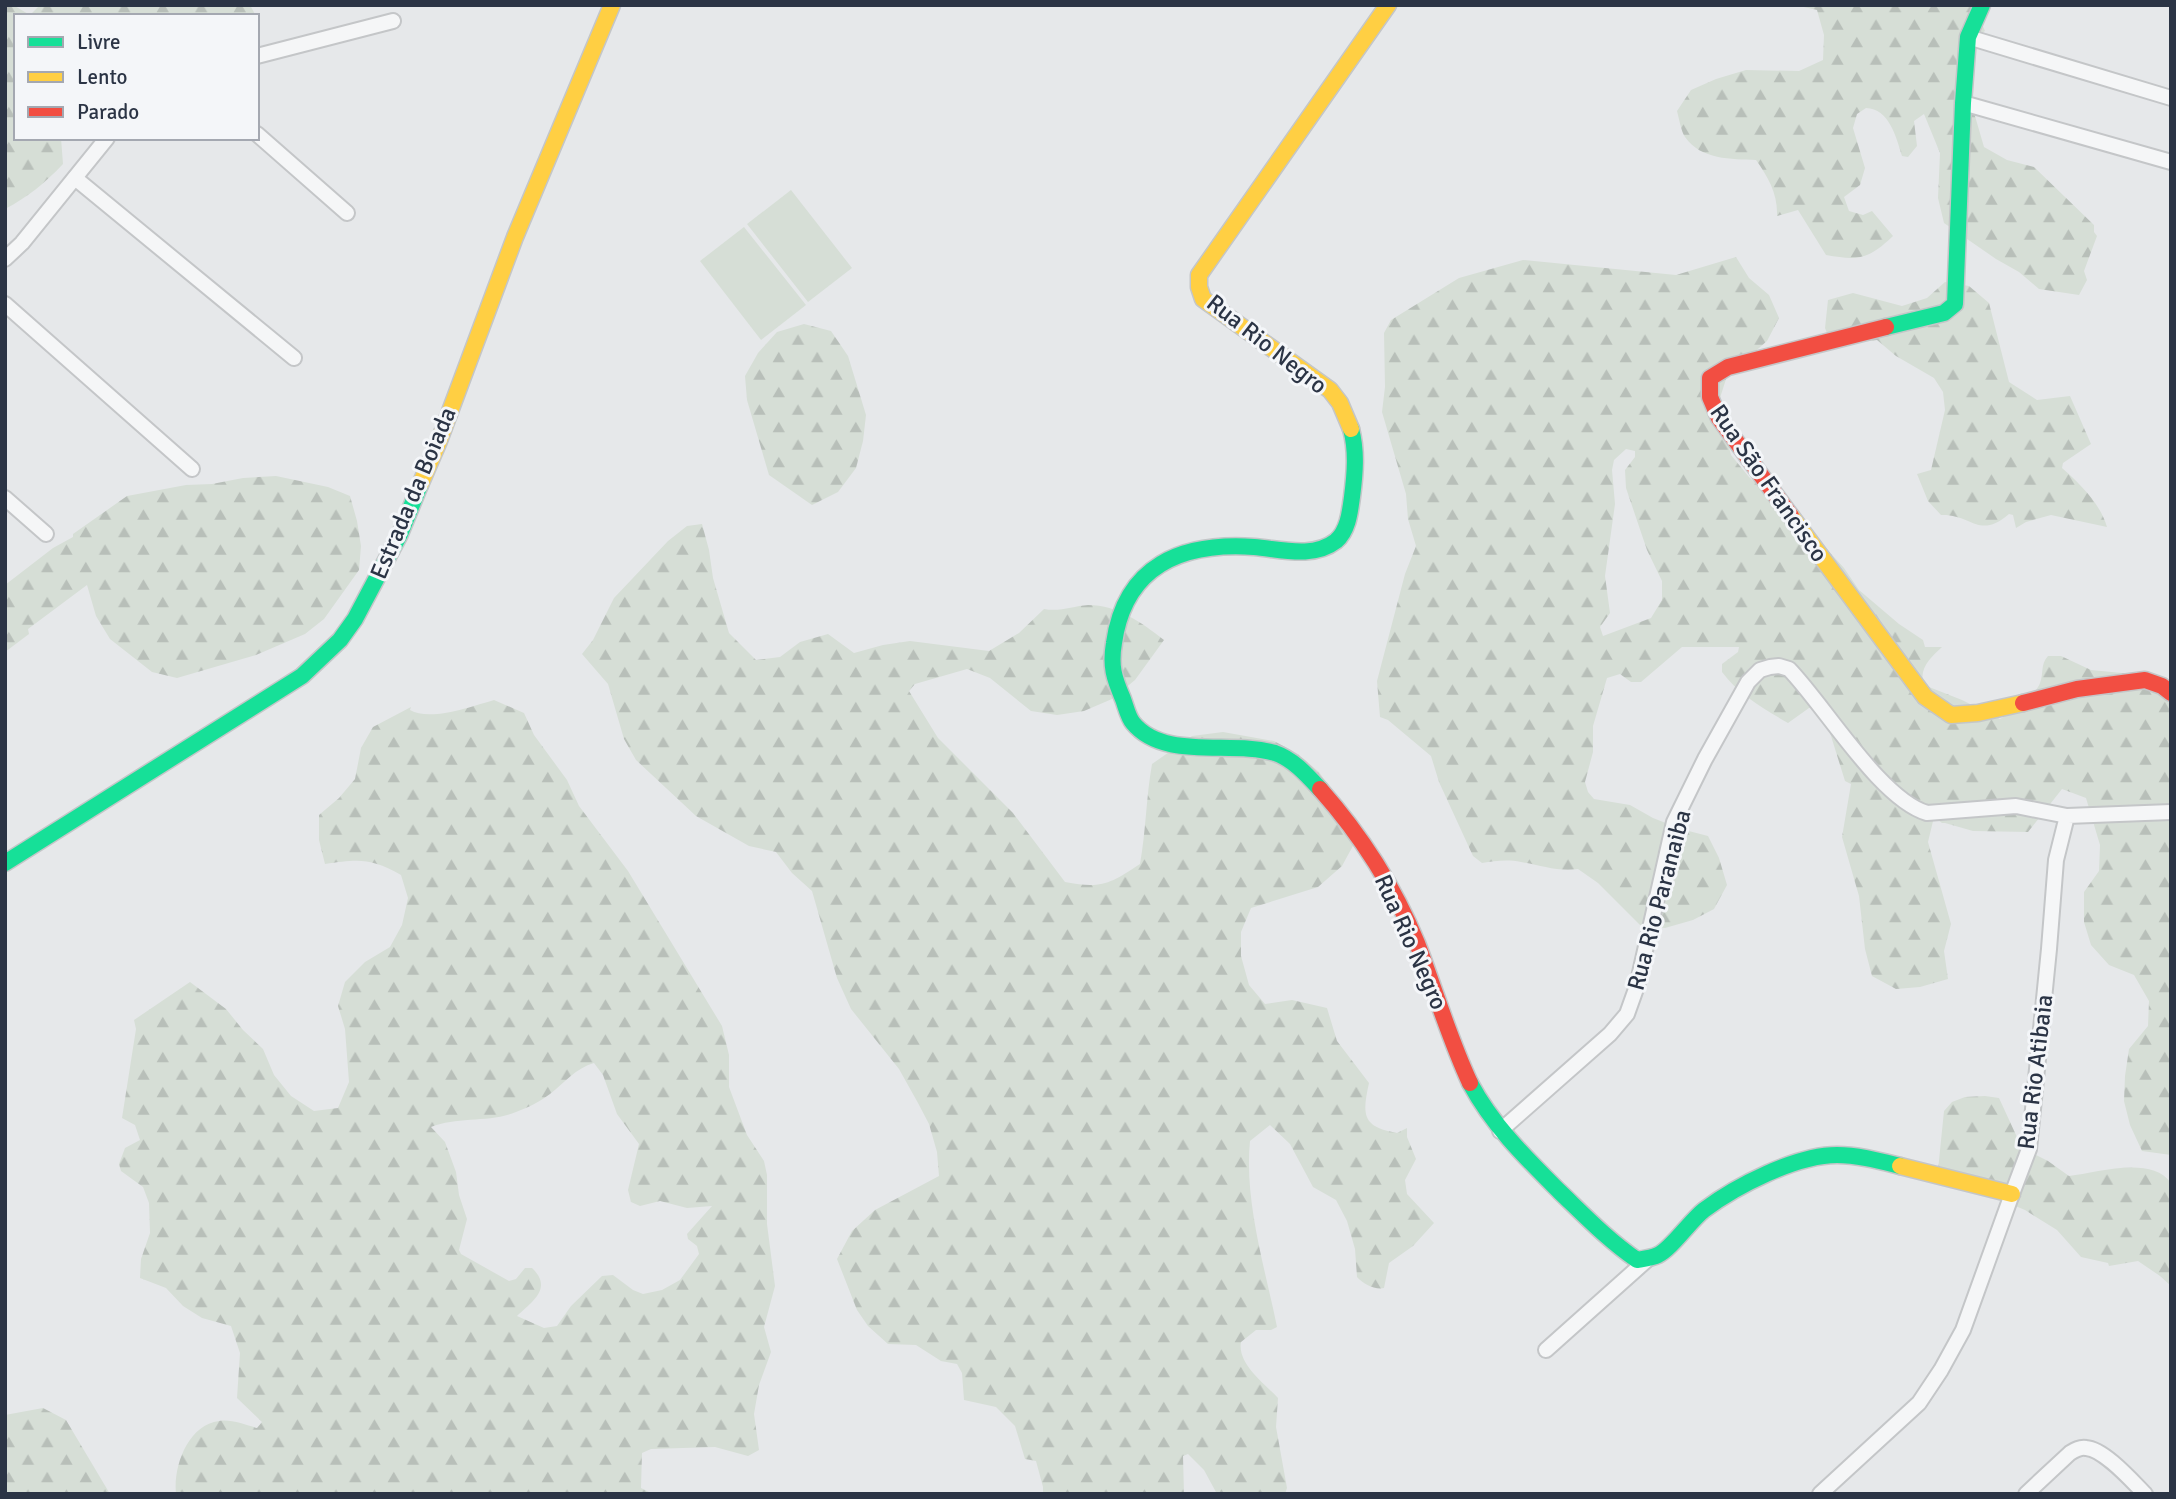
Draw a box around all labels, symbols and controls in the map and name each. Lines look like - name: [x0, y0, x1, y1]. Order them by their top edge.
- legend: [14, 14, 259, 140]
- text: Livre: [77, 29, 120, 55]
- text: Lento: [77, 64, 127, 90]
- text: Parado: [77, 99, 139, 125]
- street label: Rua Rio Negro: [1201, 288, 1333, 400]
- street label: Rua São Francisco: [1703, 398, 1835, 568]
- street label: Estrada da Boiada: [363, 402, 463, 584]
- street label: Rua Rio Paranaiba: [1620, 806, 1698, 994]
- street label: Rua Rio Negro: [1368, 870, 1454, 1014]
- street label: Rua Rio Atibaia: [2011, 993, 2059, 1151]

